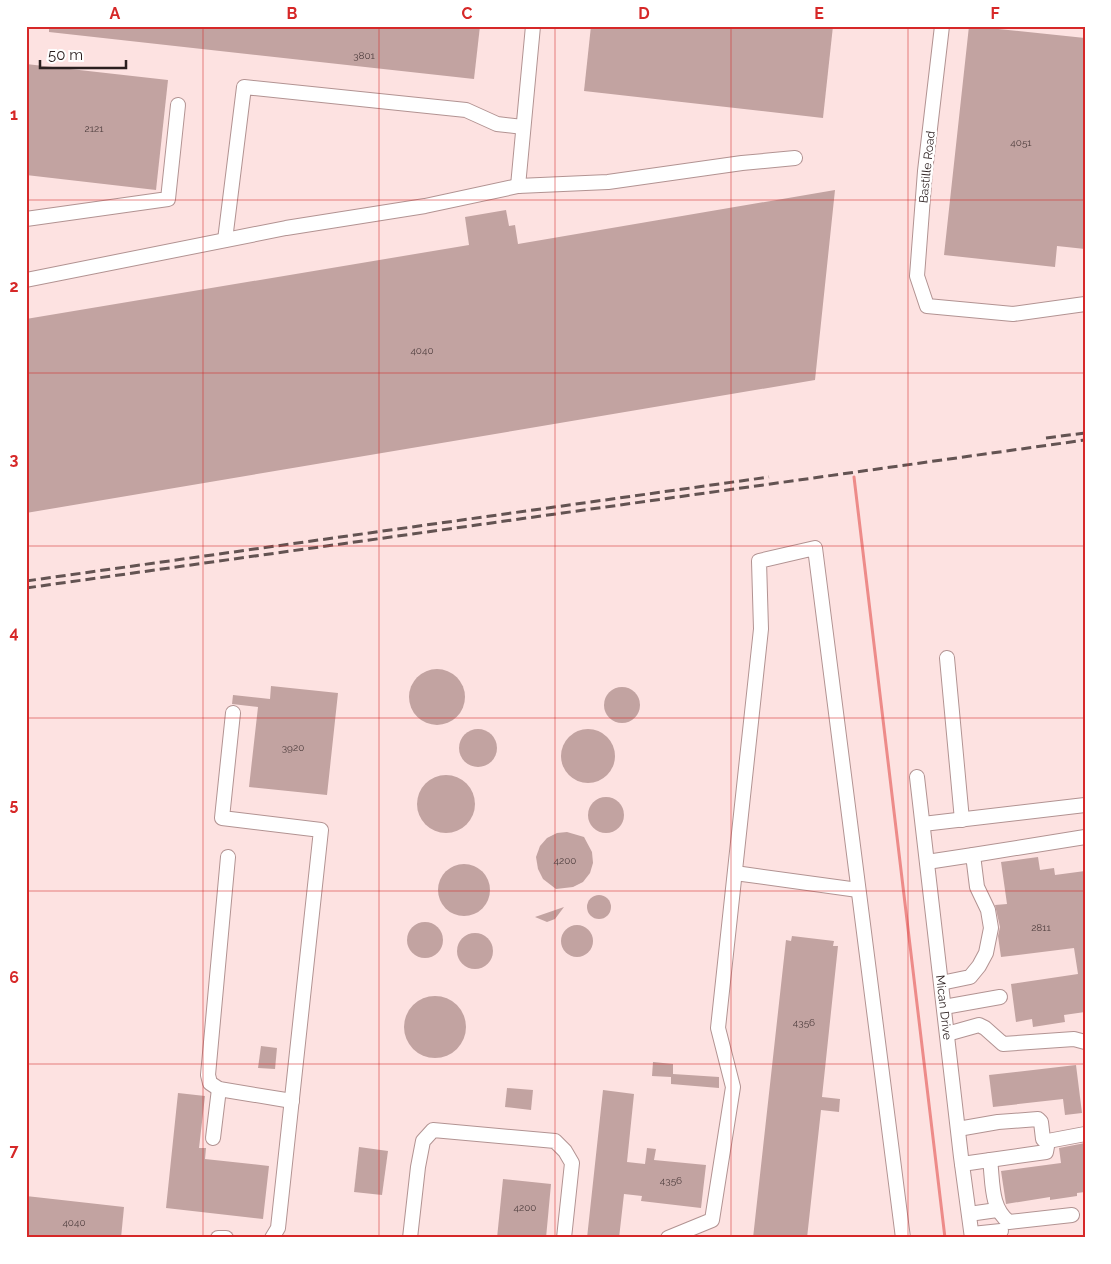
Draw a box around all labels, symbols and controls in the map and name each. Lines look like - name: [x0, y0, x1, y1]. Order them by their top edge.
- text: A: [110, 4, 121, 23]
- text: B: [287, 4, 298, 23]
- text: C: [462, 4, 473, 23]
- text: D: [638, 4, 650, 23]
- text: E: [814, 4, 824, 23]
- text: F: [990, 4, 1000, 23]
- scale bar: [40, 38, 126, 70]
- text: 50 m: [48, 46, 83, 64]
- house number: 3801: [353, 50, 376, 61]
- text: 1: [10, 105, 18, 124]
- house number: 2121: [85, 123, 104, 134]
- street label: Bastille Road: [916, 130, 938, 204]
- house number: 4051: [1010, 137, 1032, 148]
- text: 2: [9, 277, 19, 296]
- house number: 4040: [410, 345, 434, 356]
- text: 3: [10, 450, 19, 469]
- text: 4: [9, 623, 19, 642]
- house number: 3920: [282, 742, 304, 753]
- text: 5: [10, 795, 19, 814]
- house number: 4200: [554, 855, 576, 866]
- house number: 2811: [1031, 922, 1052, 933]
- text: 6: [9, 968, 19, 987]
- street label: Mican Drive: [933, 974, 954, 1041]
- house number: 4356: [793, 1017, 815, 1028]
- text: 7: [10, 1141, 19, 1160]
- house number: 4356: [660, 1175, 682, 1186]
- house number: 4200: [514, 1202, 536, 1213]
- house number: 4040: [62, 1217, 86, 1228]

